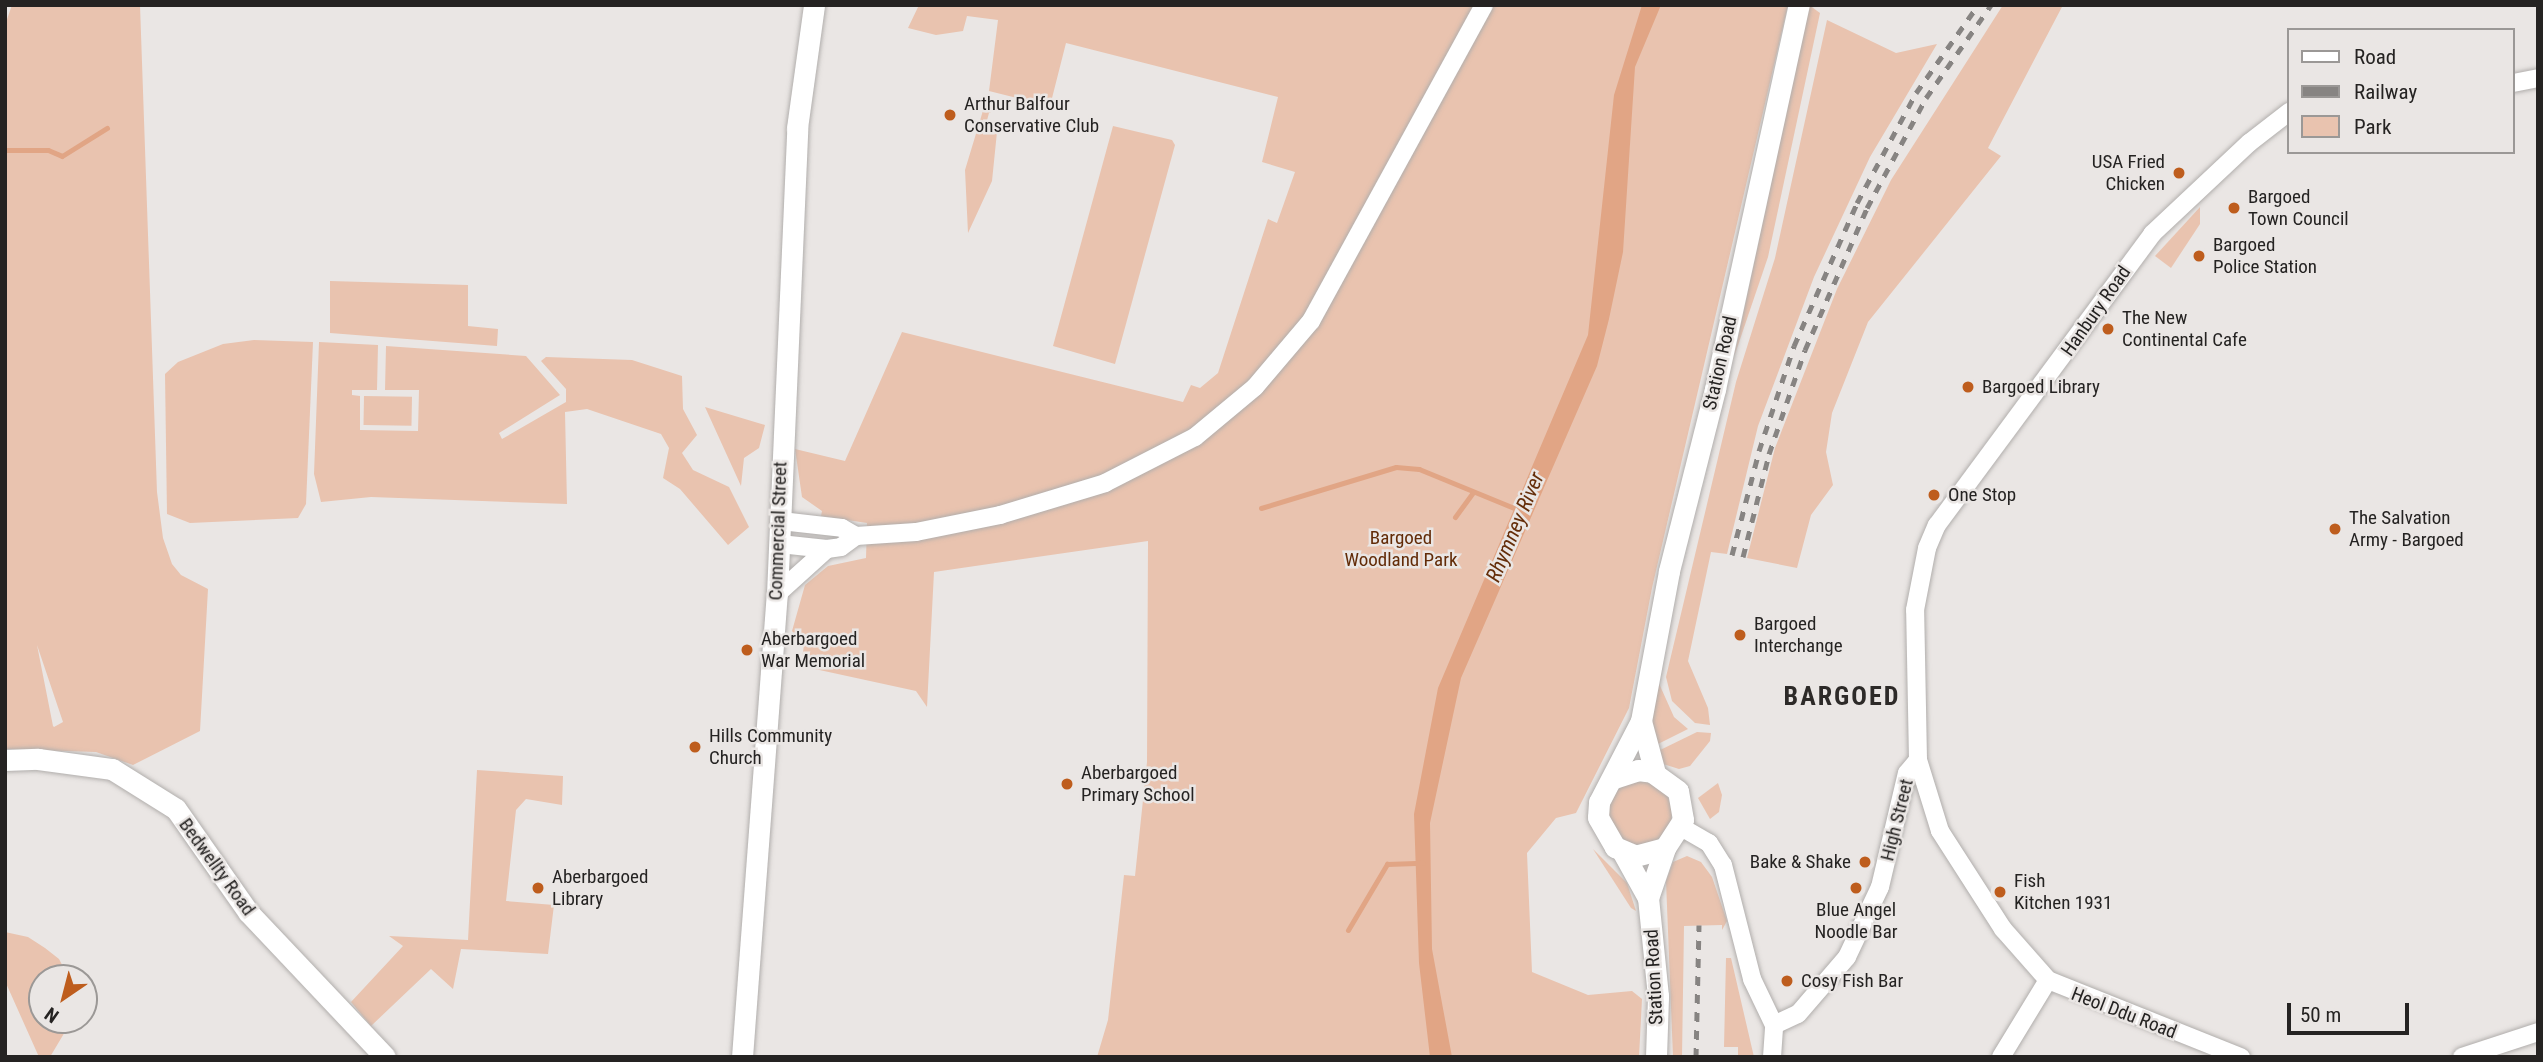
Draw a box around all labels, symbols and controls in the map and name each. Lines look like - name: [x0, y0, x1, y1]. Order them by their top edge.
- legend: [2288, 28, 2515, 154]
- text: Road: [2354, 45, 2396, 69]
- text: Railway: [2354, 80, 2417, 104]
- place label: Arthur Balfour Conservative Club: [964, 93, 1099, 137]
- marker: Arthur Balfour Conservative Club: [942, 107, 958, 123]
- text: Park: [2354, 115, 2391, 139]
- place label: USA Fried Chicken: [2092, 151, 2165, 195]
- marker: USA Fried Chicken: [2171, 165, 2187, 181]
- place label: Bargoed Town Council: [2248, 186, 2349, 230]
- marker: Bargoed Town Council: [2226, 200, 2242, 216]
- place label: Bargoed Police Station: [2213, 234, 2317, 278]
- marker: Bargoed Police Station: [2191, 248, 2207, 264]
- street label: Hanbury Road: [2057, 261, 2135, 361]
- place label: The New Continental Cafe: [2122, 307, 2247, 351]
- street label: Station Road: [1698, 314, 1742, 412]
- marker: The New Continental Cafe: [2100, 321, 2116, 337]
- place label: Bargoed Library: [1982, 376, 2100, 398]
- marker: Bargoed Library: [1960, 379, 1976, 395]
- street label: Commercial Street: [764, 461, 792, 601]
- water label: Rhymney River: [1481, 468, 1549, 586]
- place label: One Stop: [1948, 484, 2016, 506]
- marker: One Stop: [1926, 487, 1942, 503]
- place label: The Salvation Army - Bargoed: [2349, 507, 2464, 551]
- marker: The Salvation Army - Bargoed: [2327, 521, 2343, 537]
- park label: Bargoed Woodland Park: [1344, 527, 1458, 571]
- place label: Bargoed Interchange: [1754, 613, 1843, 657]
- marker: Bargoed Interchange: [1732, 627, 1748, 643]
- place label: Aberbargoed War Memorial: [761, 628, 865, 672]
- marker: Aberbargoed War Memorial: [739, 642, 755, 658]
- district label: BARGOED: [1784, 681, 1900, 713]
- place label: Hills Community Church: [709, 725, 832, 769]
- marker: Hills Community Church: [687, 739, 703, 755]
- place label: Aberbargoed Primary School: [1081, 762, 1195, 806]
- marker: Aberbargoed Primary School: [1059, 776, 1075, 792]
- street label: High Street: [1876, 777, 1918, 863]
- street label: Bedwellty Road: [174, 814, 260, 920]
- place label: Bake & Shake: [1750, 851, 1851, 873]
- marker: Bake & Shake: [1857, 854, 1873, 870]
- place label: Aberbargoed Library: [552, 866, 648, 910]
- place label: Fish Kitchen 1931: [2014, 870, 2112, 914]
- marker: Aberbargoed Library: [530, 880, 546, 896]
- marker: Blue Angel Noodle Bar: [1848, 880, 1864, 896]
- marker: Fish Kitchen 1931: [1992, 884, 2008, 900]
- place label: Blue Angel Noodle Bar: [1814, 899, 1898, 943]
- street label: Station Road: [1640, 929, 1668, 1025]
- north arrow: [28, 964, 98, 1034]
- place label: Cosy Fish Bar: [1801, 970, 1903, 992]
- marker: Cosy Fish Bar: [1779, 973, 1795, 989]
- street label: Heol Ddu Road: [2068, 982, 2180, 1044]
- scale bar: [2291, 988, 2414, 1032]
- text: N: [40, 1002, 63, 1028]
- text: 50 m: [2300, 1003, 2341, 1027]

